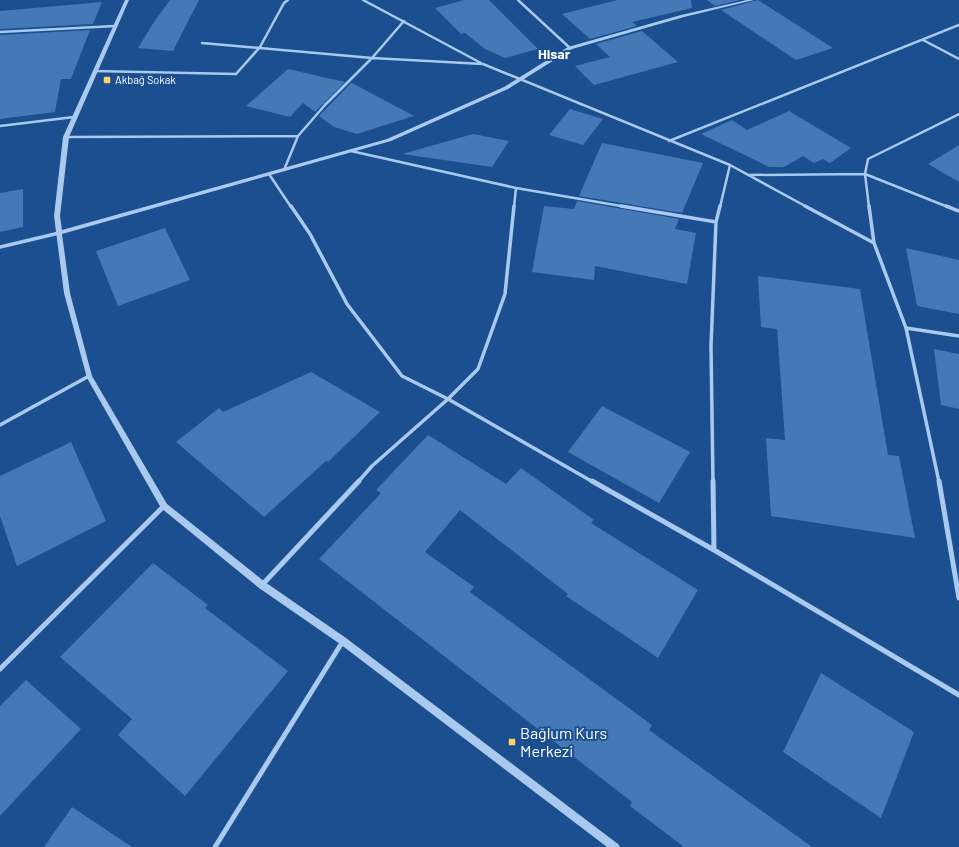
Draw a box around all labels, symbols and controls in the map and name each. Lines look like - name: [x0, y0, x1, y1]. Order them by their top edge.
- district label: Hisar: [538, 45, 571, 62]
- place label: Akbağ Sokak: [115, 73, 176, 86]
- marker: Akbağ Sokak: [102, 75, 112, 85]
- place label: Bağlum Kurs Merkezi: [520, 723, 607, 760]
- marker: Bağlum Kurs Merkezi: [507, 737, 517, 747]

